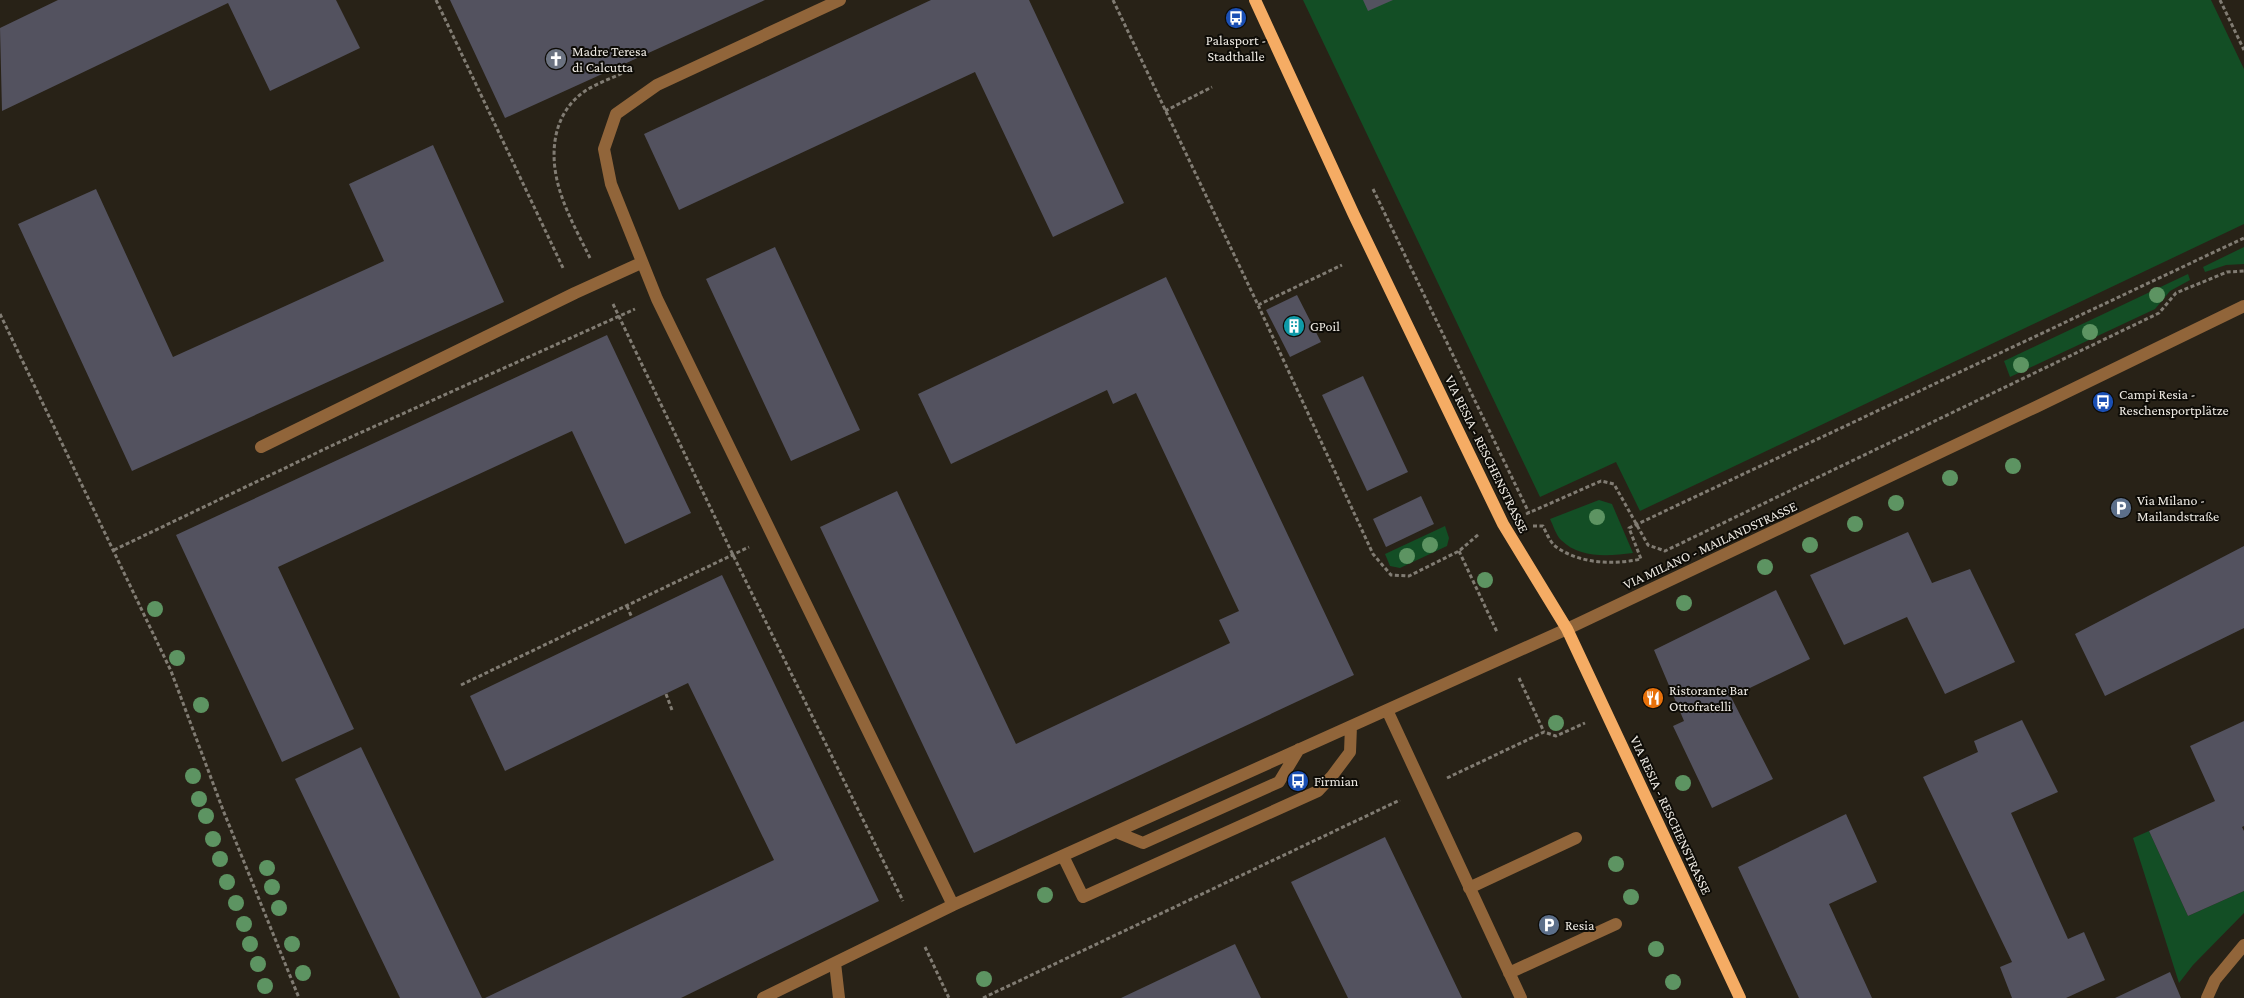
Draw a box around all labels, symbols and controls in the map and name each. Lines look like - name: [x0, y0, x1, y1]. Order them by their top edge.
- bus stop icon: Palasport - Stadthalle: [1224, 6, 1248, 30]
- place label: Palasport - Stadthalle: [1206, 32, 1266, 64]
- place label: Madre Teresa di Calcutta: [572, 43, 647, 75]
- church icon: Madre Teresa di Calcutta: [544, 47, 568, 71]
- building icon: GPoil: [1282, 314, 1306, 338]
- place label: GPoil: [1310, 318, 1340, 334]
- street label: VIA RESIA - RESCHENSTRASSE: [1442, 373, 1532, 536]
- place label: Campi Resia - Reschensportplätze: [2119, 386, 2229, 418]
- bus stop icon: Campi Resia - Reschensportplätze: [2091, 390, 2115, 414]
- place label: Via Milano - Mailandstraße: [2137, 492, 2219, 524]
- parking icon: Via Milano - Mailandstraße: [2109, 496, 2133, 520]
- street label: VIA MILANO - MAILANDSTRASSE: [1621, 497, 1800, 592]
- place label: Ristorante Bar Ottofratelli: [1669, 682, 1749, 714]
- restaurant icon: Ristorante Bar Ottofratelli: [1641, 686, 1665, 710]
- street label: VIA RESIA - RESCHENSTRASSE: [1627, 733, 1715, 897]
- bus stop icon: Firmian: [1286, 769, 1310, 793]
- place label: Firmian: [1314, 773, 1359, 789]
- parking icon: Resia: [1537, 913, 1561, 937]
- place label: Resia: [1565, 917, 1595, 933]

